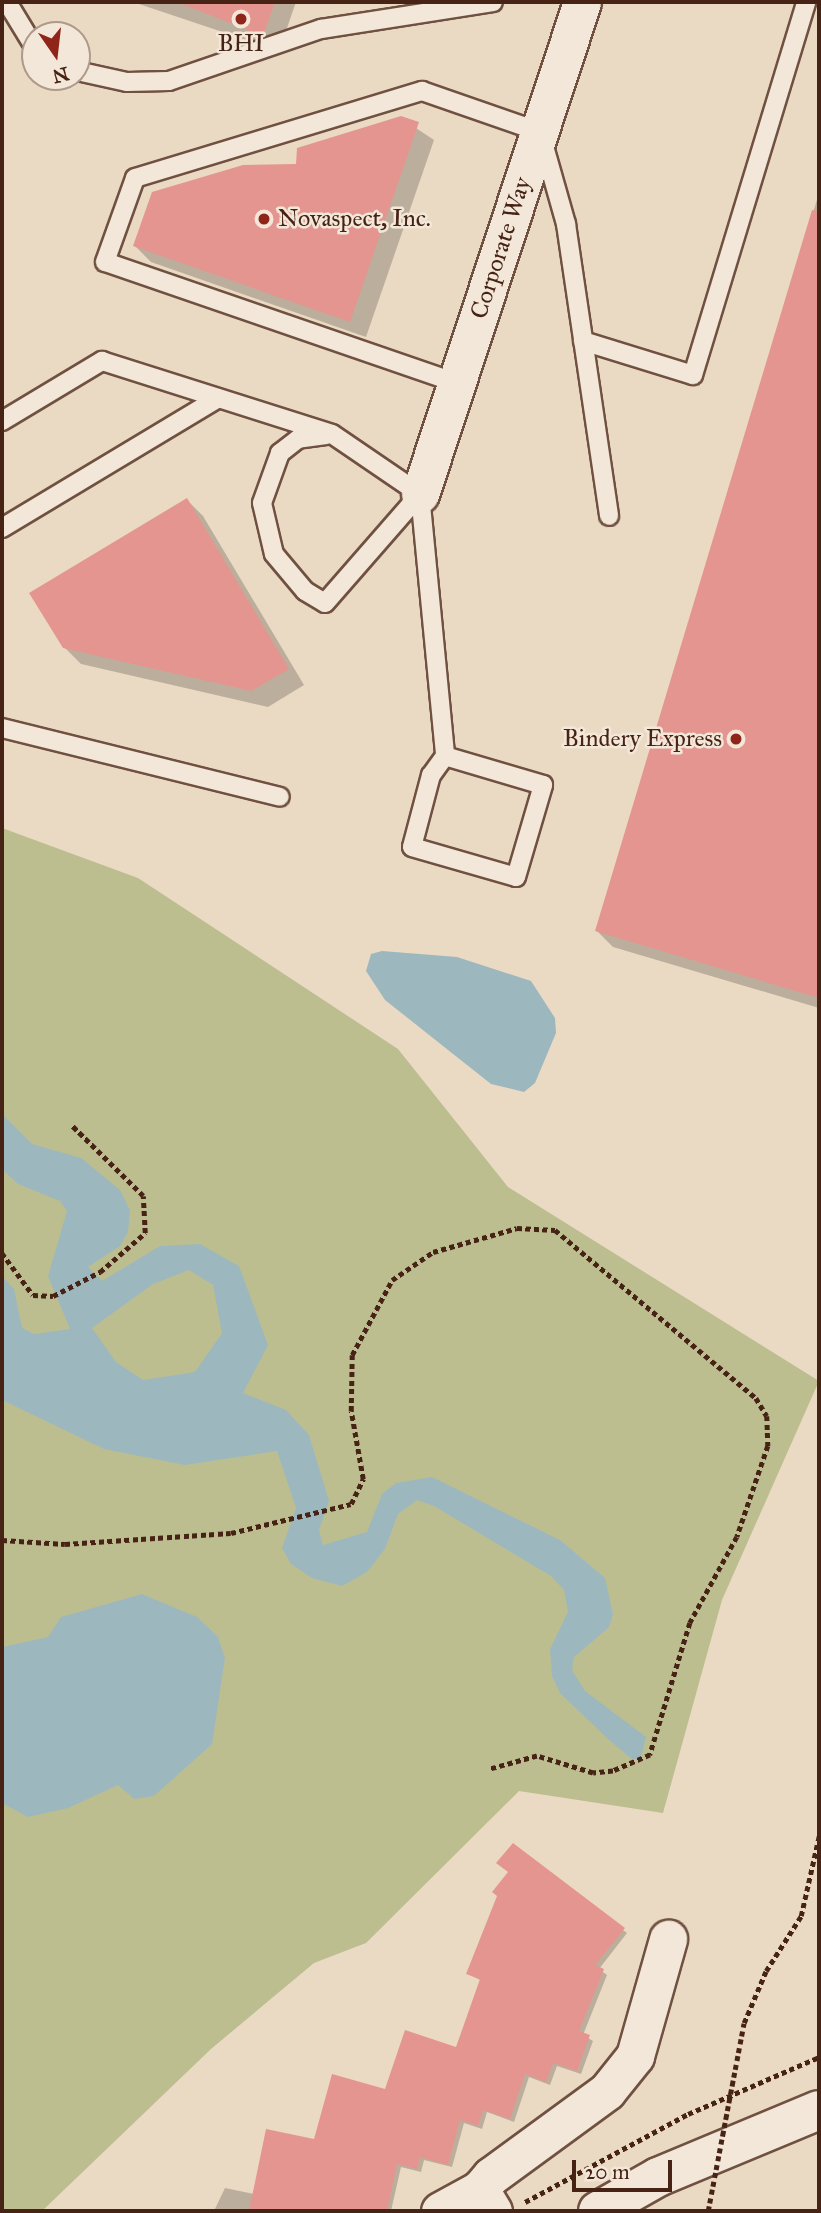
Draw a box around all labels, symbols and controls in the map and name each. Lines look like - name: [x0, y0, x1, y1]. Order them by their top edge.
- marker: BHI: [233, 11, 249, 27]
- north arrow: [21, 21, 91, 91]
- place label: BHI: [218, 30, 264, 58]
- text: N: [50, 62, 71, 88]
- street label: Corporate Way: [465, 174, 537, 322]
- place label: Novaspect, Inc.: [278, 205, 431, 233]
- marker: Novaspect, Inc.: [256, 211, 272, 227]
- place label: Bindery Express: [563, 725, 722, 753]
- marker: Bindery Express: [728, 731, 744, 747]
- scale bar: [576, 2146, 676, 2190]
- text: 20 m: [585, 2159, 630, 2185]

